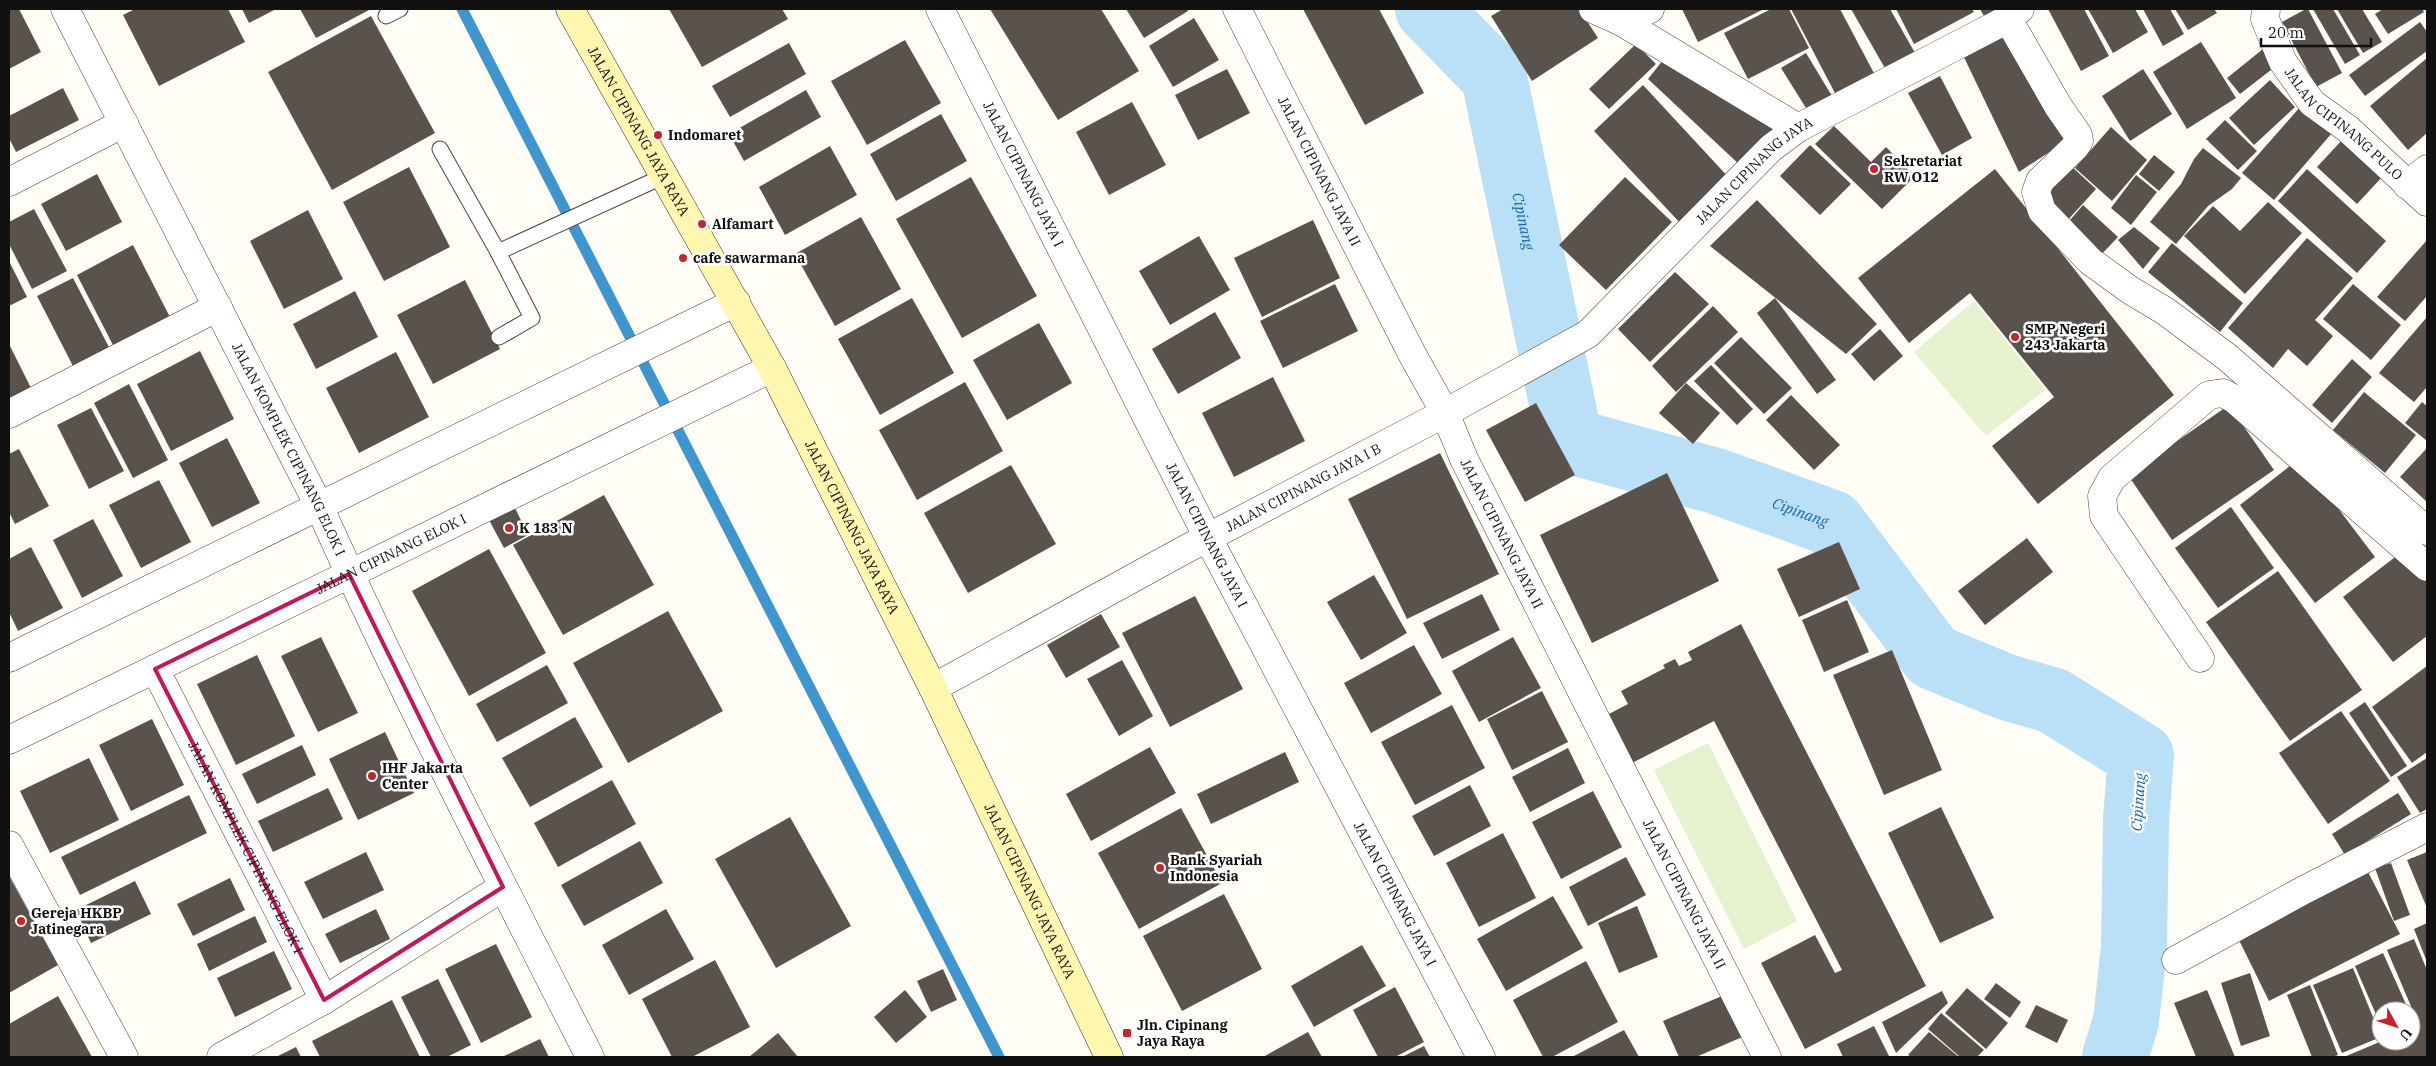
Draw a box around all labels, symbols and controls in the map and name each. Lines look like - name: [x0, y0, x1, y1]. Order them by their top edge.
- scale bar: [2261, 15, 2371, 47]
- text: 20 m: [2268, 23, 2304, 42]
- street label: JALAN CIPINANG JAYA RAYA: [584, 43, 694, 219]
- street label: JALAN CIPINANG PULO: [2281, 64, 2407, 184]
- street label: JALAN CIPINANG JAYA II: [1274, 93, 1365, 249]
- street label: JALAN CIPINANG JAYA I: [979, 98, 1068, 250]
- street label: JALAN CIPINANG JAYA: [1692, 113, 1816, 228]
- place label: Indomaret: [668, 126, 741, 144]
- marker: Indomaret: [652, 129, 664, 141]
- place label: Sekretariat RW O12: [1884, 152, 1962, 186]
- marker: Sekretariat RW O12: [1868, 163, 1880, 175]
- water label: Cipinang: [1509, 191, 1540, 252]
- place label: Alfamart: [712, 215, 774, 233]
- marker: Alfamart: [696, 218, 708, 230]
- place label: cafe sawarmana: [693, 249, 805, 267]
- marker: cafe sawarmana: [677, 252, 689, 264]
- place label: SMP Negeri 243 Jakarta: [2025, 320, 2106, 354]
- marker: SMP Negeri 243 Jakarta: [2009, 331, 2021, 343]
- street label: JALAN KOMPLEK CIPINANG ELOK I: [228, 340, 350, 559]
- street label: JALAN CIPINANG JAYA RAYA: [801, 437, 903, 617]
- street label: JALAN CIPINANG JAYA I B: [1222, 439, 1384, 536]
- street label: JALAN CIPINANG JAYA II: [1456, 456, 1547, 612]
- street label: JALAN CIPINANG JAYA I: [1162, 460, 1252, 611]
- water label: Cipinang: [1770, 493, 1832, 531]
- street label: JALAN CIPINANG ELOK I: [313, 509, 469, 598]
- place label: K 183 N: [519, 519, 573, 537]
- marker: K 183 N: [503, 522, 515, 534]
- street label: JALAN KOMPLEK CIPINANG ELOK I: [184, 738, 308, 957]
- place label: IHF Jakarta Center: [382, 759, 463, 793]
- marker: IHF Jakarta Center: [366, 770, 378, 782]
- water label: Cipinang: [2126, 771, 2150, 832]
- street label: JALAN CIPINANG JAYA RAYA: [980, 800, 1079, 982]
- street label: JALAN CIPINANG JAYA II: [1639, 816, 1730, 972]
- street label: JALAN CIPINANG JAYA I: [1350, 818, 1441, 969]
- place label: Bank Syariah Indonesia: [1170, 851, 1262, 885]
- marker: Bank Syariah Indonesia: [1154, 862, 1166, 874]
- place label: Gereja HKBP Jatinegara: [31, 904, 122, 938]
- marker: Gereja HKBP Jatinegara: [15, 915, 27, 927]
- north arrow: [2371, 1001, 2421, 1051]
- place label: Jln. Cipinang Jaya Raya: [1137, 1016, 1228, 1050]
- text: U: [2395, 1024, 2416, 1044]
- marker: Jln. Cipinang Jaya Raya: [1121, 1027, 1133, 1039]

